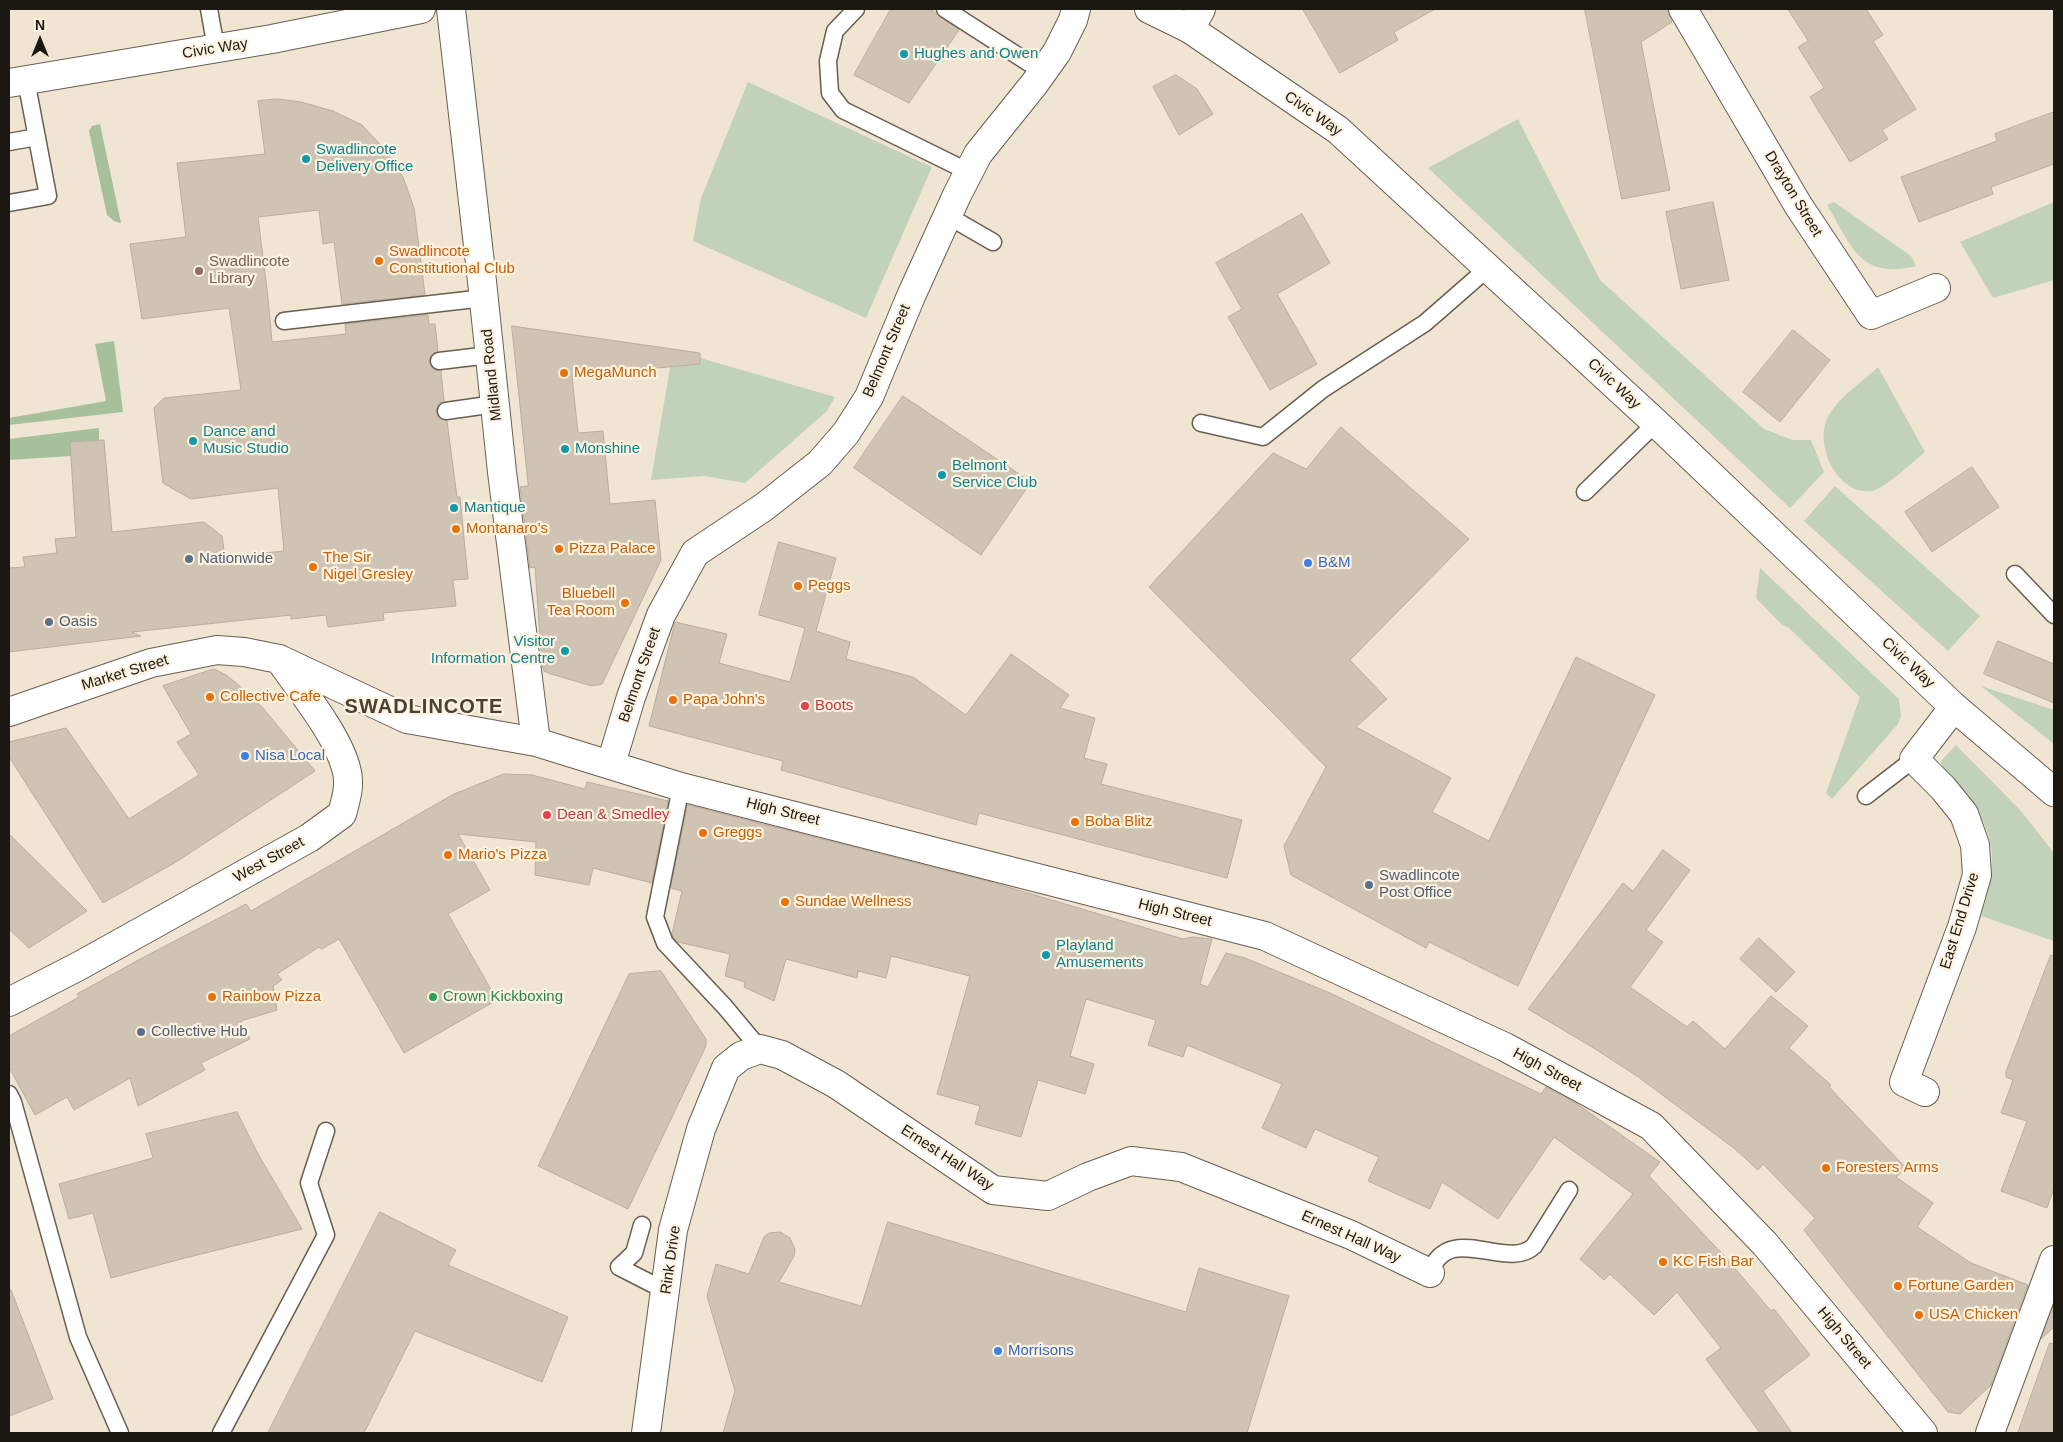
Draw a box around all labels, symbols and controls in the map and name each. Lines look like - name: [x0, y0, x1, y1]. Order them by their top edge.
- north arrow: [15, 15, 65, 65]
- text: N: [35, 17, 45, 33]
- street label: Civic Way: [181, 35, 249, 63]
- place label: Hughes and Owen: [914, 45, 1038, 63]
- marker: Hughes and Owen: [898, 48, 910, 60]
- street label: Civic Way: [1281, 88, 1345, 140]
- place label: Swadlincote Delivery Office: [316, 141, 413, 176]
- street label: Drayton Street: [1760, 148, 1826, 240]
- marker: Swadlincote Delivery Office: [300, 153, 312, 165]
- place label: Swadlincote Constitutional Club: [389, 243, 515, 278]
- place label: Swadlincote Library: [209, 253, 290, 288]
- marker: Swadlincote Constitutional Club: [373, 255, 385, 267]
- marker: Swadlincote Library: [193, 265, 205, 277]
- street label: Belmont Street: [859, 302, 915, 400]
- street label: Midland Road: [478, 328, 506, 422]
- street label: Civic Way: [1584, 355, 1644, 413]
- place label: MegaMunch: [574, 364, 657, 382]
- marker: MegaMunch: [558, 367, 570, 379]
- place label: Dance and Music Studio: [203, 423, 289, 458]
- marker: Dance and Music Studio: [187, 435, 199, 447]
- place label: Monshine: [575, 440, 640, 458]
- marker: Monshine: [559, 443, 571, 455]
- place label: Belmont Service Club: [952, 457, 1037, 492]
- marker: Belmont Service Club: [936, 469, 948, 481]
- place label: Mantique: [464, 499, 526, 517]
- marker: Mantique: [448, 502, 460, 514]
- place label: Montanaro's: [466, 520, 548, 538]
- marker: Montanaro's: [450, 523, 462, 535]
- place label: Pizza Palace: [569, 540, 656, 558]
- marker: Pizza Palace: [553, 543, 565, 555]
- place label: The Sir Nigel Gresley: [323, 549, 413, 584]
- place label: Nationwide: [199, 550, 273, 568]
- marker: Nationwide: [183, 553, 195, 565]
- place label: B&M: [1318, 554, 1351, 572]
- marker: B&M: [1302, 557, 1314, 569]
- marker: The Sir Nigel Gresley: [307, 561, 319, 573]
- place label: Peggs: [808, 577, 851, 595]
- marker: Peggs: [792, 580, 804, 592]
- place label: Bluebell Tea Room: [547, 585, 615, 620]
- marker: Bluebell Tea Room: [619, 597, 631, 609]
- place label: Oasis: [59, 613, 97, 631]
- marker: Oasis: [43, 616, 55, 628]
- street label: Belmont Street: [615, 625, 665, 725]
- place label: Visitor Information Centre: [431, 633, 555, 668]
- street label: Civic Way: [1878, 634, 1938, 692]
- marker: Visitor Information Centre: [559, 645, 571, 657]
- street label: Market Street: [79, 651, 171, 695]
- place label: Collective Cafe: [220, 688, 321, 706]
- marker: Collective Cafe: [204, 691, 216, 703]
- place label: Papa John's: [683, 691, 765, 709]
- marker: Papa John's: [667, 694, 679, 706]
- district label: SWADLINCOTE: [343, 695, 505, 719]
- place label: Boots: [815, 697, 853, 715]
- marker: Boots: [799, 700, 811, 712]
- place label: Nisa Local: [255, 747, 325, 765]
- marker: Nisa Local: [239, 750, 251, 762]
- street label: High Street: [744, 794, 822, 830]
- place label: Dean & Smedley: [557, 806, 670, 824]
- marker: Dean & Smedley: [541, 809, 553, 821]
- place label: Boba Blitz: [1085, 813, 1153, 831]
- marker: Boba Blitz: [1069, 816, 1081, 828]
- place label: Greggs: [713, 824, 762, 842]
- marker: Greggs: [697, 827, 709, 839]
- street label: West Street: [230, 833, 308, 887]
- place label: Mario's Pizza: [458, 846, 547, 864]
- marker: Mario's Pizza: [442, 849, 454, 861]
- place label: Swadlincote Post Office: [1379, 867, 1460, 902]
- street label: East End Drive: [1937, 871, 1983, 971]
- marker: Swadlincote Post Office: [1363, 879, 1375, 891]
- place label: Sundae Wellness: [795, 893, 911, 911]
- street label: High Street: [1136, 895, 1214, 931]
- marker: Sundae Wellness: [779, 896, 791, 908]
- place label: Playland Amusements: [1056, 937, 1144, 972]
- marker: Playland Amusements: [1040, 949, 1052, 961]
- place label: Rainbow Pizza: [222, 988, 321, 1006]
- place label: Crown Kickboxing: [443, 988, 563, 1006]
- marker: Rainbow Pizza: [206, 991, 218, 1003]
- marker: Crown Kickboxing: [427, 991, 439, 1003]
- place label: Collective Hub: [151, 1023, 248, 1041]
- marker: Collective Hub: [135, 1026, 147, 1038]
- street label: High Street: [1510, 1044, 1584, 1096]
- street label: Ernest Hall Way: [897, 1121, 997, 1195]
- place label: Foresters Arms: [1836, 1159, 1939, 1177]
- marker: Foresters Arms: [1820, 1162, 1832, 1174]
- street label: Ernest Hall Way: [1298, 1207, 1404, 1267]
- street label: Rink Drive: [657, 1224, 685, 1296]
- place label: KC Fish Bar: [1673, 1253, 1754, 1271]
- marker: KC Fish Bar: [1657, 1256, 1669, 1268]
- place label: Fortune Garden: [1908, 1277, 2014, 1295]
- marker: Fortune Garden: [1892, 1280, 1904, 1292]
- street label: High Street: [1813, 1303, 1875, 1373]
- place label: USA Chicken: [1929, 1306, 2018, 1324]
- marker: USA Chicken: [1913, 1309, 1925, 1321]
- place label: Morrisons: [1008, 1342, 1074, 1360]
- marker: Morrisons: [992, 1345, 1004, 1357]

